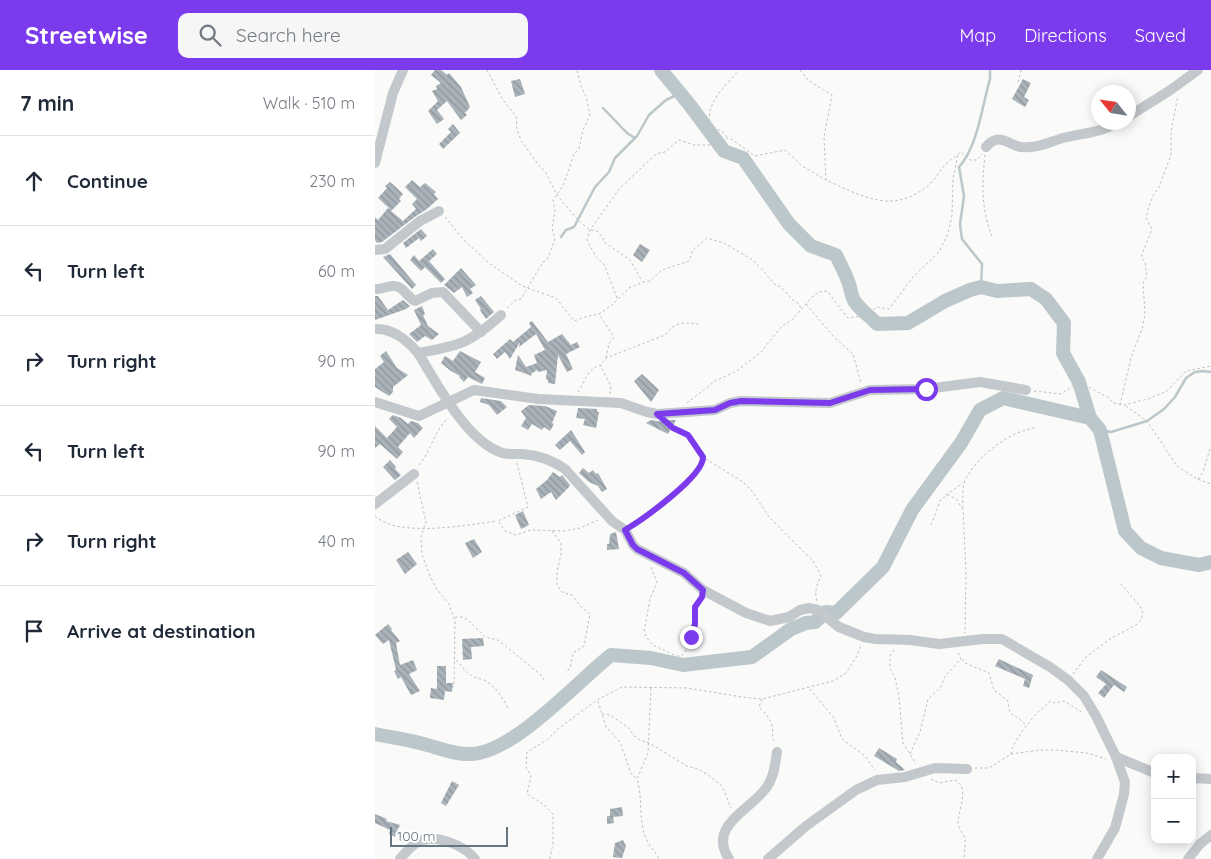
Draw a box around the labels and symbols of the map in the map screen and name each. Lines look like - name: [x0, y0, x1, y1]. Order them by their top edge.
- north arrow: [1091, 85, 1136, 130]
- route start: [915, 378, 938, 401]
- route end: [680, 626, 703, 649]
- scale bar: [390, 824, 507, 847]

